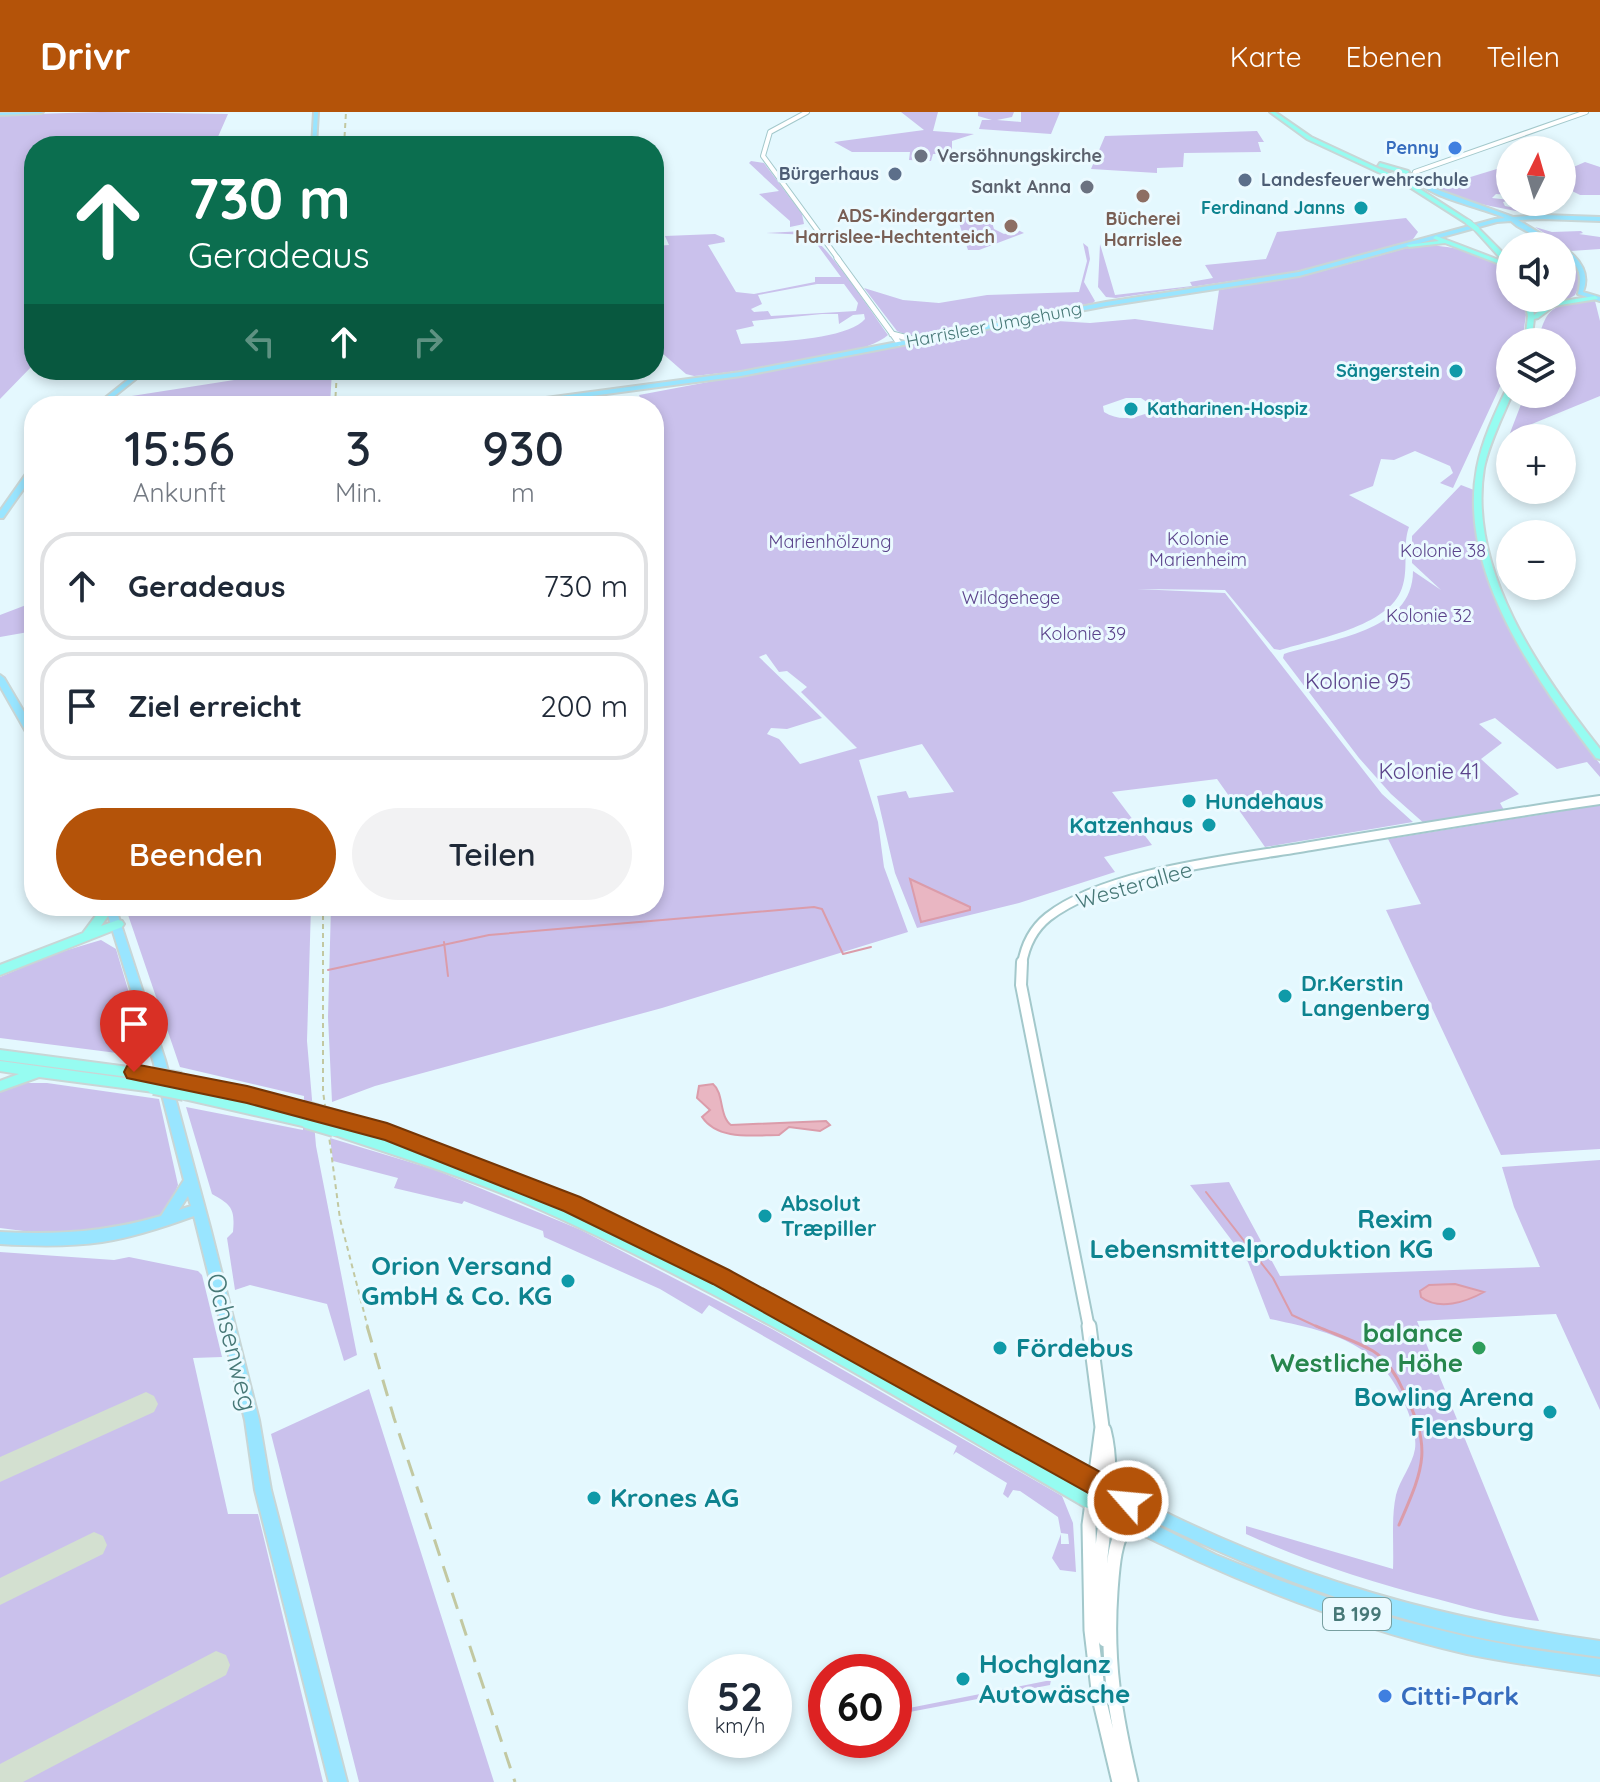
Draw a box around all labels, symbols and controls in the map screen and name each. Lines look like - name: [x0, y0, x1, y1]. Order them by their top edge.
- text: Drivr: [40, 32, 130, 80]
- text: Karte: [1230, 39, 1302, 74]
- text: Ebenen: [1346, 39, 1442, 74]
- text: Teilen: [1486, 39, 1560, 74]
- place label: Penny: [1386, 136, 1439, 159]
- north arrow: [1496, 136, 1576, 216]
- map controls: [1496, 136, 1576, 600]
- marker: Penny: [1446, 139, 1464, 157]
- place label: Versöhnungskirche: [937, 144, 1102, 167]
- marker: Versöhnungskirche: [912, 147, 930, 165]
- place label: Bürgerhaus: [779, 162, 879, 185]
- text: 730 m: [188, 163, 351, 233]
- marker: Bürgerhaus: [886, 165, 904, 183]
- icon: ahead: [56, 168, 160, 272]
- place label: Landesfeuerwehrschule: [1261, 168, 1469, 191]
- marker: Landesfeuerwehrschule: [1236, 171, 1254, 189]
- place label: Sankt Anna: [971, 175, 1071, 198]
- marker: Sankt Anna: [1078, 178, 1096, 196]
- marker: Bücherei Harrislee: [1134, 187, 1152, 205]
- place label: Ferdinand Janns: [1201, 196, 1345, 219]
- marker: Ferdinand Janns: [1352, 199, 1370, 217]
- place label: ADS-Kindergarten Harrislee-Hechtenteich: [795, 204, 995, 248]
- place label: Bücherei Harrislee: [1104, 207, 1182, 251]
- marker: ADS-Kindergarten Harrislee-Hechtenteich: [1002, 217, 1020, 235]
- text: Geradeaus: [188, 232, 370, 277]
- button: sound: [1496, 232, 1576, 312]
- street label: Harrisleer Umgehung: [904, 296, 1084, 353]
- icon: left: [238, 320, 282, 364]
- icon: ahead: [322, 320, 366, 364]
- icon: right: [406, 320, 450, 364]
- button: layers: [1496, 328, 1576, 408]
- place label: Sängerstein: [1336, 359, 1440, 382]
- marker: Sängerstein: [1447, 362, 1465, 380]
- place label: Katharinen-Hospiz: [1147, 397, 1308, 420]
- marker: Katharinen-Hospiz: [1122, 400, 1140, 418]
- text: 15:56: [124, 418, 235, 478]
- text: 3: [346, 418, 371, 478]
- text: 930: [482, 418, 564, 478]
- button: +: [1496, 424, 1576, 504]
- text: Ankunft: [133, 476, 226, 509]
- text: Min.: [335, 476, 382, 509]
- text: m: [511, 476, 535, 509]
- button: −: [1496, 520, 1576, 600]
- park label: Kolonie Marienheim: [1149, 527, 1247, 571]
- park label: Marienhölzung: [769, 530, 891, 553]
- park label: Kolonie 38: [1400, 539, 1486, 562]
- icon: ahead: [60, 564, 104, 608]
- text: Geradeaus: [128, 567, 285, 605]
- text: 730 m: [543, 567, 628, 605]
- park label: Wildgehege: [962, 586, 1060, 609]
- park label: Kolonie 32: [1386, 604, 1472, 627]
- park label: Kolonie 39: [1040, 622, 1126, 645]
- park label: Kolonie 95: [1305, 667, 1411, 695]
- icon: arrive: [60, 684, 104, 728]
- text: Ziel erreicht: [128, 687, 302, 725]
- text: 200 m: [540, 687, 628, 725]
- park label: Kolonie 41: [1378, 757, 1480, 785]
- place label: Hundehaus: [1205, 787, 1324, 815]
- marker: Hundehaus: [1180, 792, 1198, 810]
- button: Beenden: [56, 808, 336, 900]
- button: Teilen: [352, 808, 632, 900]
- place label: Katzenhaus: [1069, 811, 1193, 839]
- marker: Katzenhaus: [1200, 816, 1218, 834]
- street label: Westerallee: [1073, 855, 1195, 915]
- place label: Dr.Kerstin Langenberg: [1301, 969, 1430, 1022]
- marker: Dr.Kerstin Langenberg: [1276, 987, 1294, 1005]
- pin: [100, 990, 168, 1072]
- icon: arrive: [112, 1002, 156, 1046]
- place label: Absolut Træpiller: [781, 1189, 877, 1242]
- place label: Rexim Lebensmittelproduktion KG: [1090, 1202, 1433, 1265]
- marker: Absolut Træpiller: [756, 1207, 774, 1225]
- marker: Rexim Lebensmittelproduktion KG: [1440, 1225, 1458, 1243]
- place label: Orion Versand GmbH & Co. KG: [361, 1249, 552, 1312]
- street label: Ochsenweg: [199, 1270, 266, 1414]
- marker: Orion Versand GmbH & Co. KG: [559, 1272, 577, 1290]
- place label: balance Westliche Höhe: [1270, 1316, 1463, 1379]
- place label: Fördebus: [1016, 1331, 1133, 1364]
- marker: Fördebus: [991, 1339, 1009, 1357]
- marker: balance Westliche Höhe: [1470, 1339, 1488, 1357]
- place label: Bowling Arena Flensburg: [1354, 1380, 1534, 1443]
- marker: Bowling Arena Flensburg: [1541, 1403, 1559, 1421]
- position arrow: [1086, 1459, 1170, 1543]
- place label: Krones AG: [610, 1481, 739, 1514]
- marker: Krones AG: [585, 1489, 603, 1507]
- road number: B 199: [1323, 1598, 1391, 1630]
- place label: Hochglanz Autowäsche: [979, 1647, 1130, 1710]
- speed limit sign: 60: [808, 1654, 912, 1758]
- marker: Hochglanz Autowäsche: [954, 1670, 972, 1688]
- text: 52: [717, 1671, 763, 1721]
- place label: Citti-Park: [1401, 1679, 1519, 1712]
- marker: Citti-Park: [1376, 1687, 1394, 1705]
- text: km/h: [715, 1713, 765, 1738]

